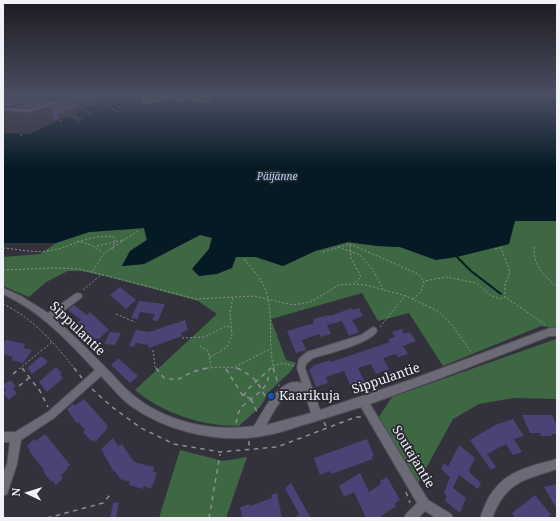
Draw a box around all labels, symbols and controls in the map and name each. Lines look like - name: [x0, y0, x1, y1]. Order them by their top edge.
- water label: Päijänne: [257, 171, 297, 183]
- street label: Sippulantie: [46, 299, 108, 359]
- street label: Sippulantie: [350, 360, 422, 398]
- place label: Kaarikuja: [279, 388, 340, 404]
- marker: Kaarikuja: [266, 391, 276, 401]
- street label: Soutajantie: [388, 423, 438, 491]
- north arrow: [8, 473, 48, 513]
- text: N: [8, 487, 23, 497]

